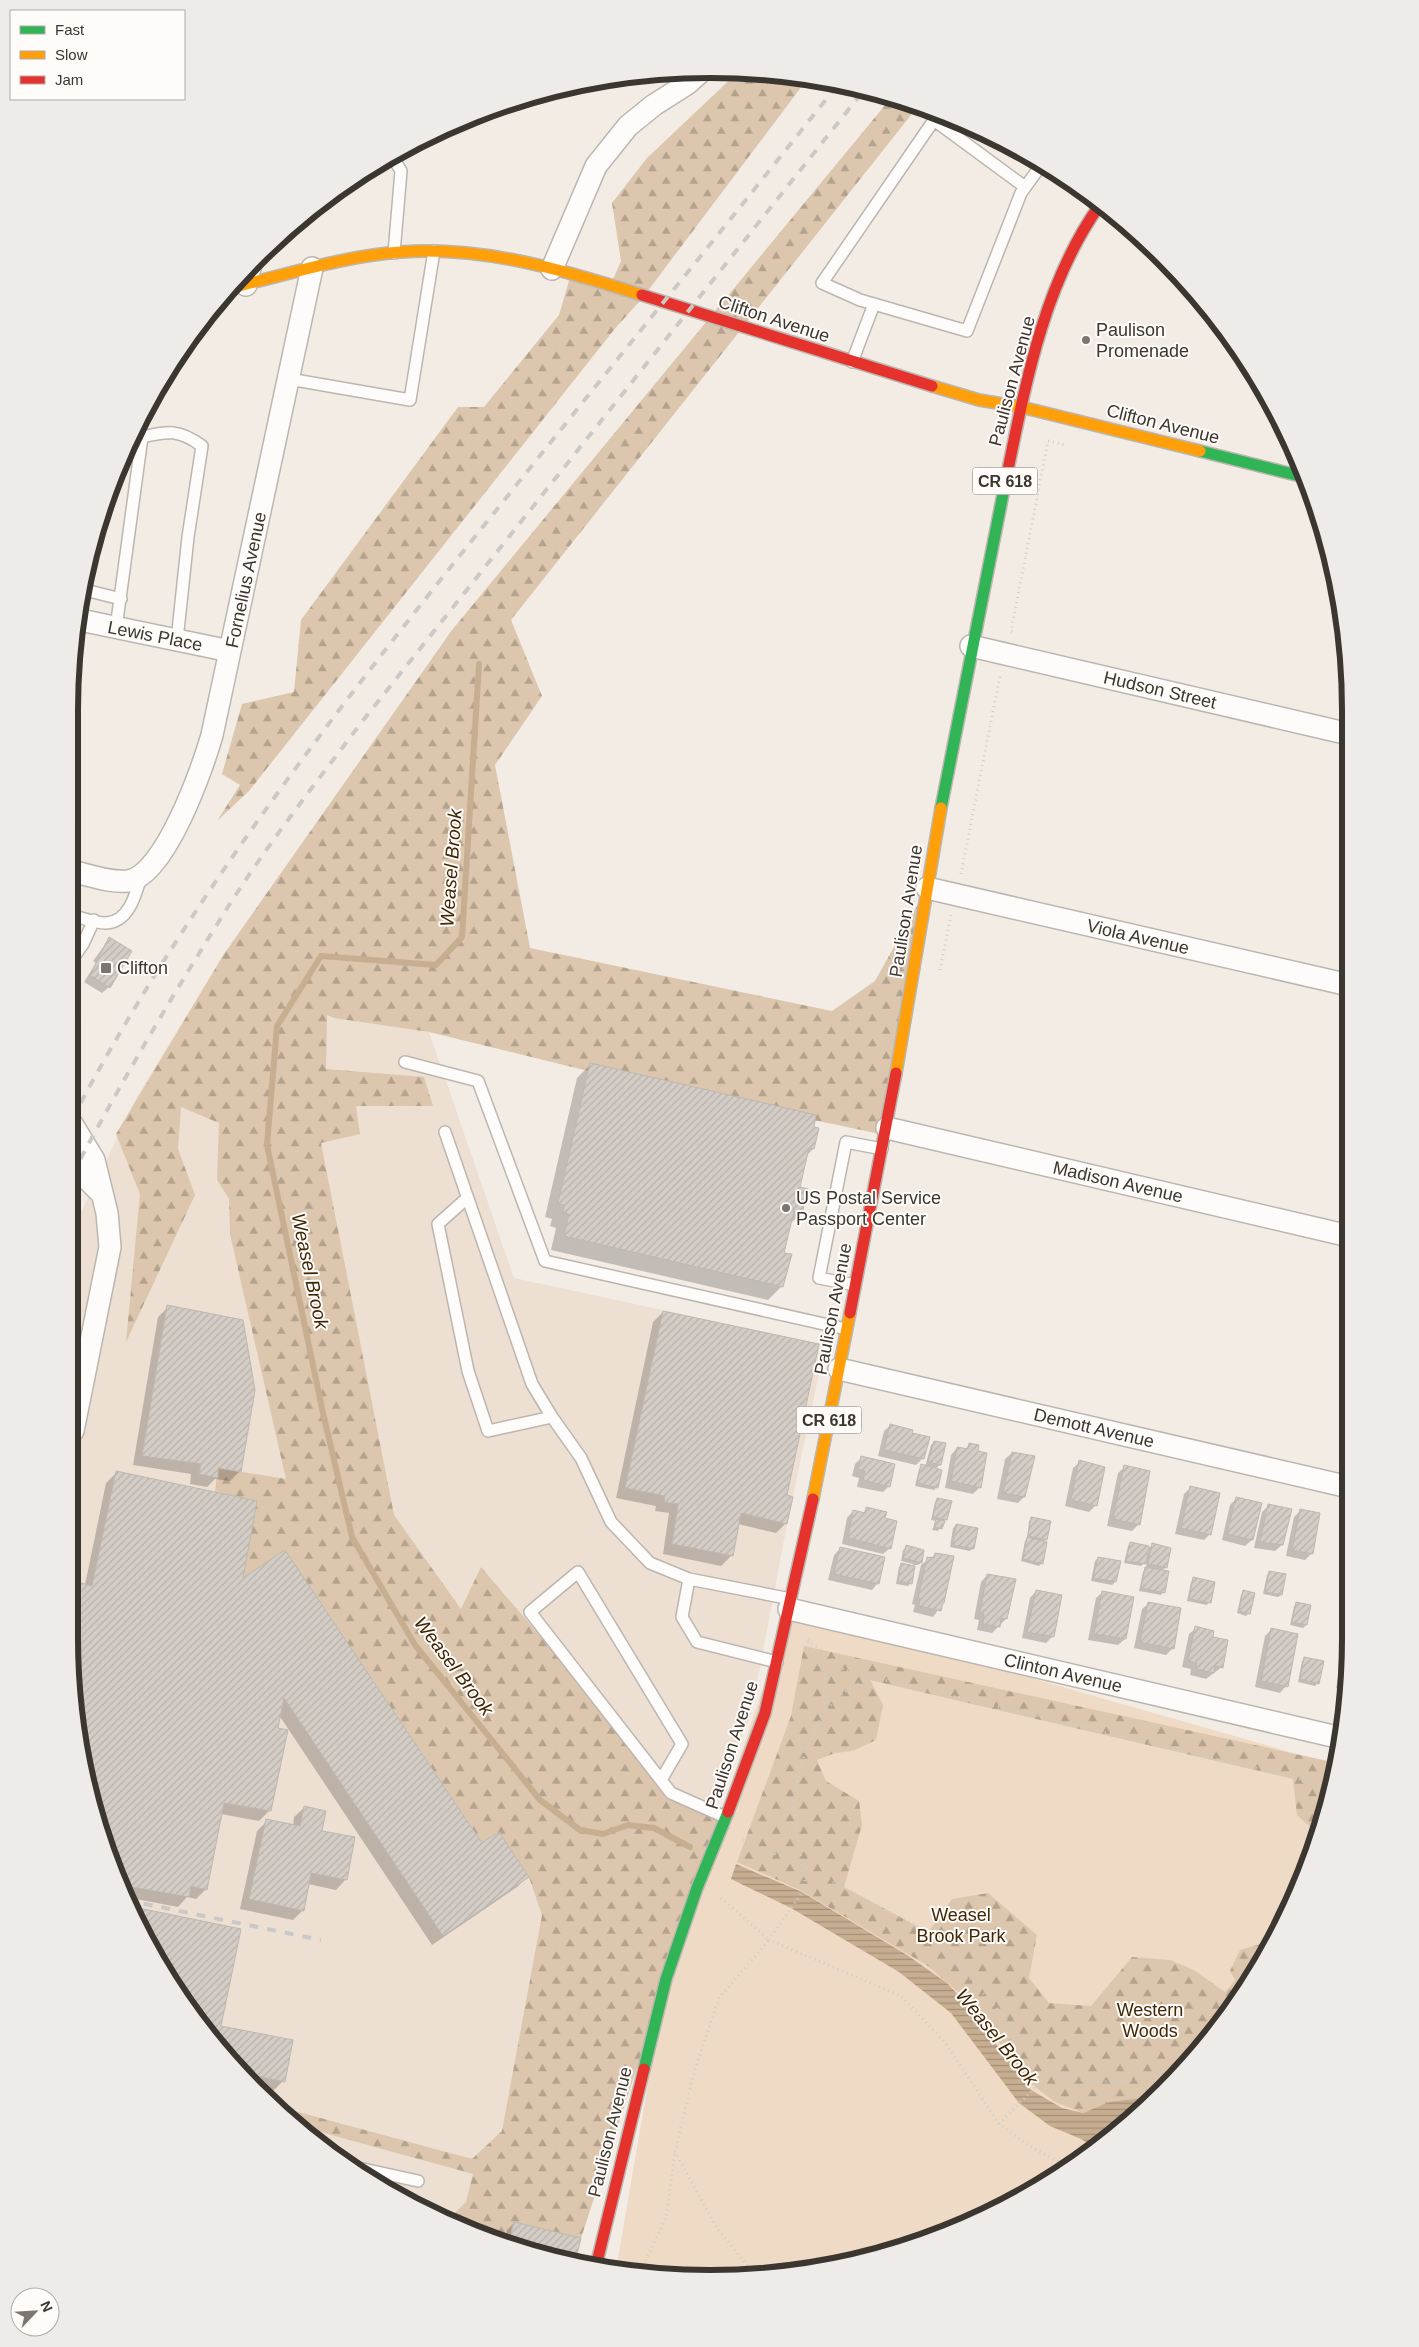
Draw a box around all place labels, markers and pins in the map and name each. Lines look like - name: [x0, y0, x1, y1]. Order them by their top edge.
- place label: Paulison Promenade: [1096, 320, 1189, 361]
- marker: Paulison Promenade: [1080, 334, 1092, 346]
- place label: Clifton: [117, 958, 168, 978]
- marker: Clifton: [99, 961, 113, 975]
- place label: US Postal Service Passport Center: [796, 1188, 941, 1229]
- marker: US Postal Service Passport Center: [780, 1202, 792, 1214]

